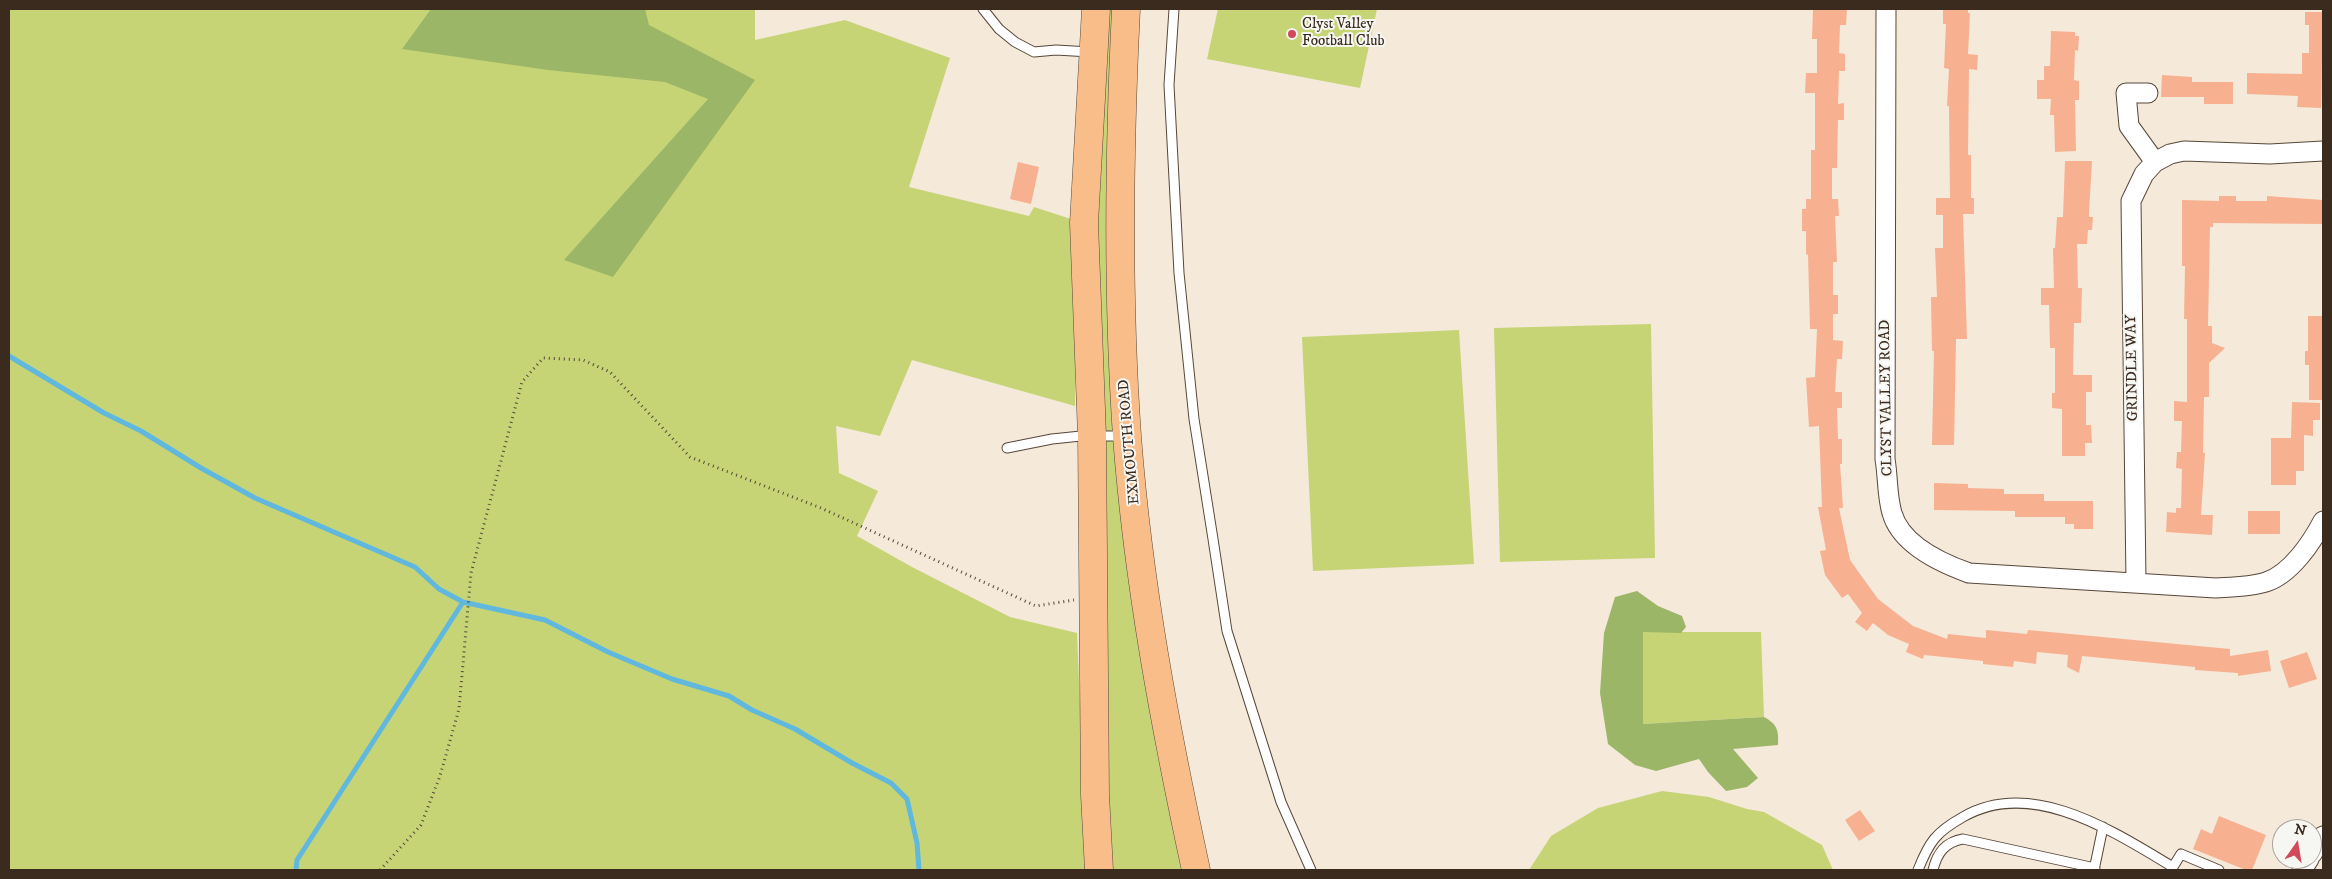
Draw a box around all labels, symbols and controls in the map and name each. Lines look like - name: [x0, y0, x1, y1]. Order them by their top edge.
- place label: Clyst Valley Football Club: [1302, 16, 1384, 51]
- marker: Clyst Valley Football Club: [1286, 28, 1298, 40]
- street label: GRINDLE WAY: [2123, 315, 2143, 421]
- street label: CLYST VALLEY ROAD: [1877, 319, 1897, 477]
- street label: EXMOUTH ROAD: [1116, 379, 1144, 505]
- north arrow: [2272, 819, 2322, 869]
- text: N: [2293, 820, 2308, 840]

